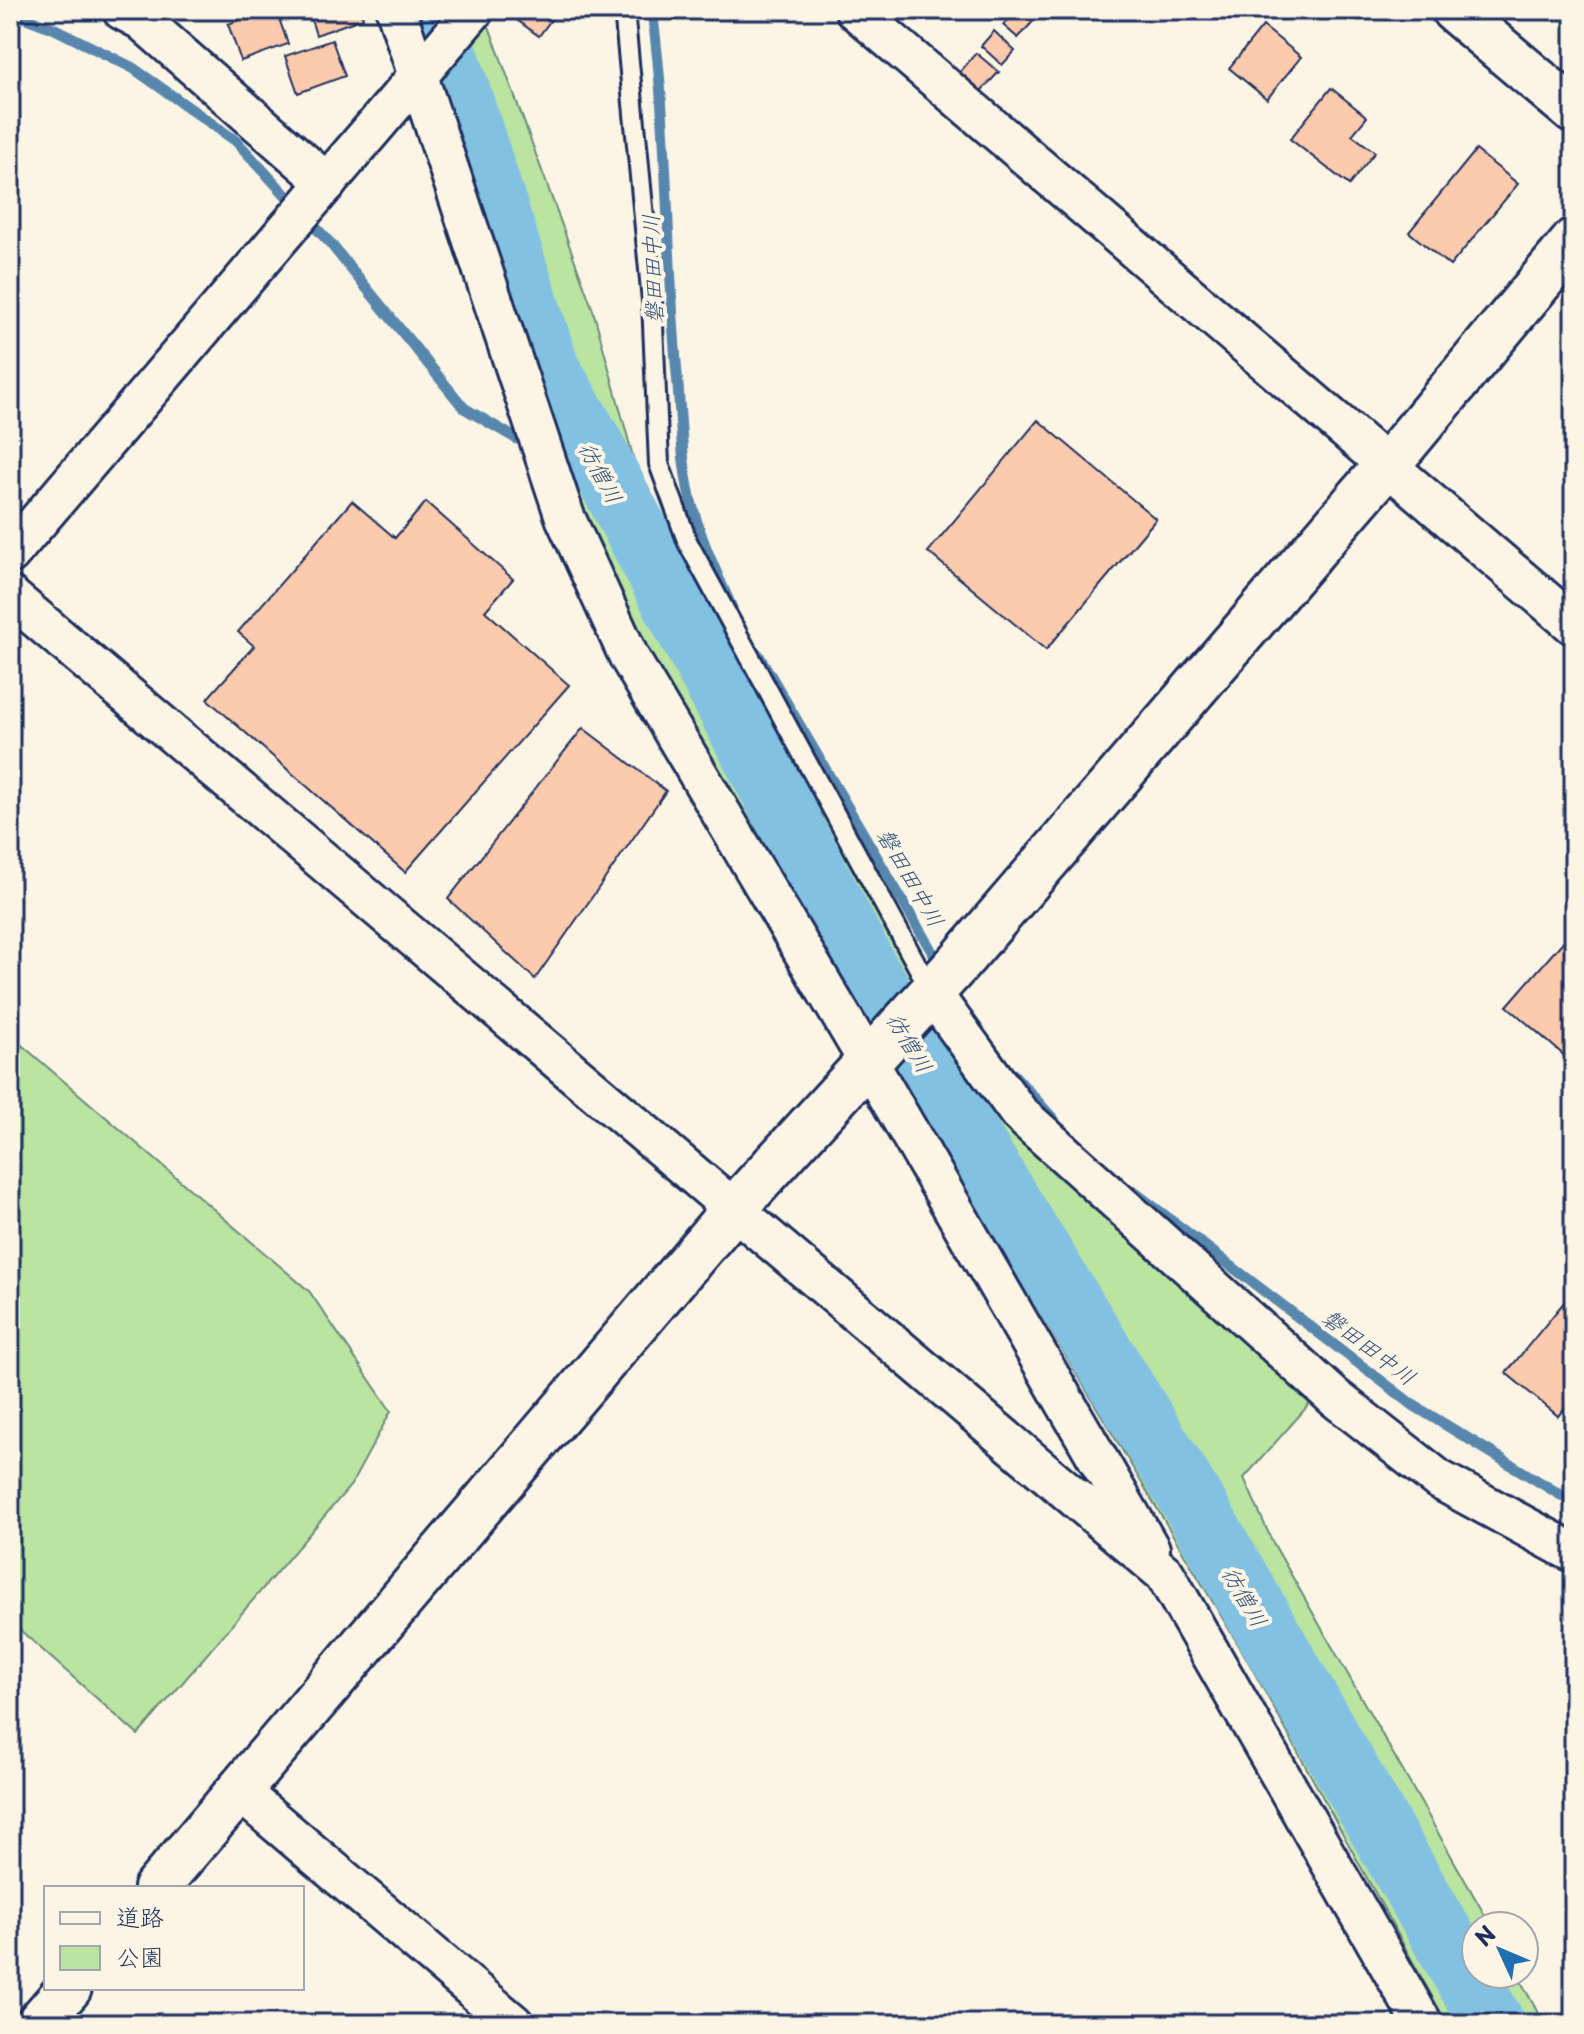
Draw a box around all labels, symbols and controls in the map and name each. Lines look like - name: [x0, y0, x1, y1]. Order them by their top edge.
- water label: 磐田田中川: [633, 213, 669, 325]
- water label: 彷僧川: [572, 435, 632, 509]
- water label: 磐田田中川: [870, 821, 954, 933]
- water label: 彷僧川: [880, 1005, 942, 1079]
- water label: 磐田田中川: [1316, 1300, 1424, 1392]
- water label: 彷僧川: [1215, 1559, 1277, 1633]
- legend: [44, 1886, 304, 1990]
- text: 道路: [116, 1898, 164, 1934]
- north arrow: [1460, 1910, 1540, 1990]
- text: N: [1467, 1917, 1502, 1953]
- text: 公園: [116, 1938, 164, 1974]

